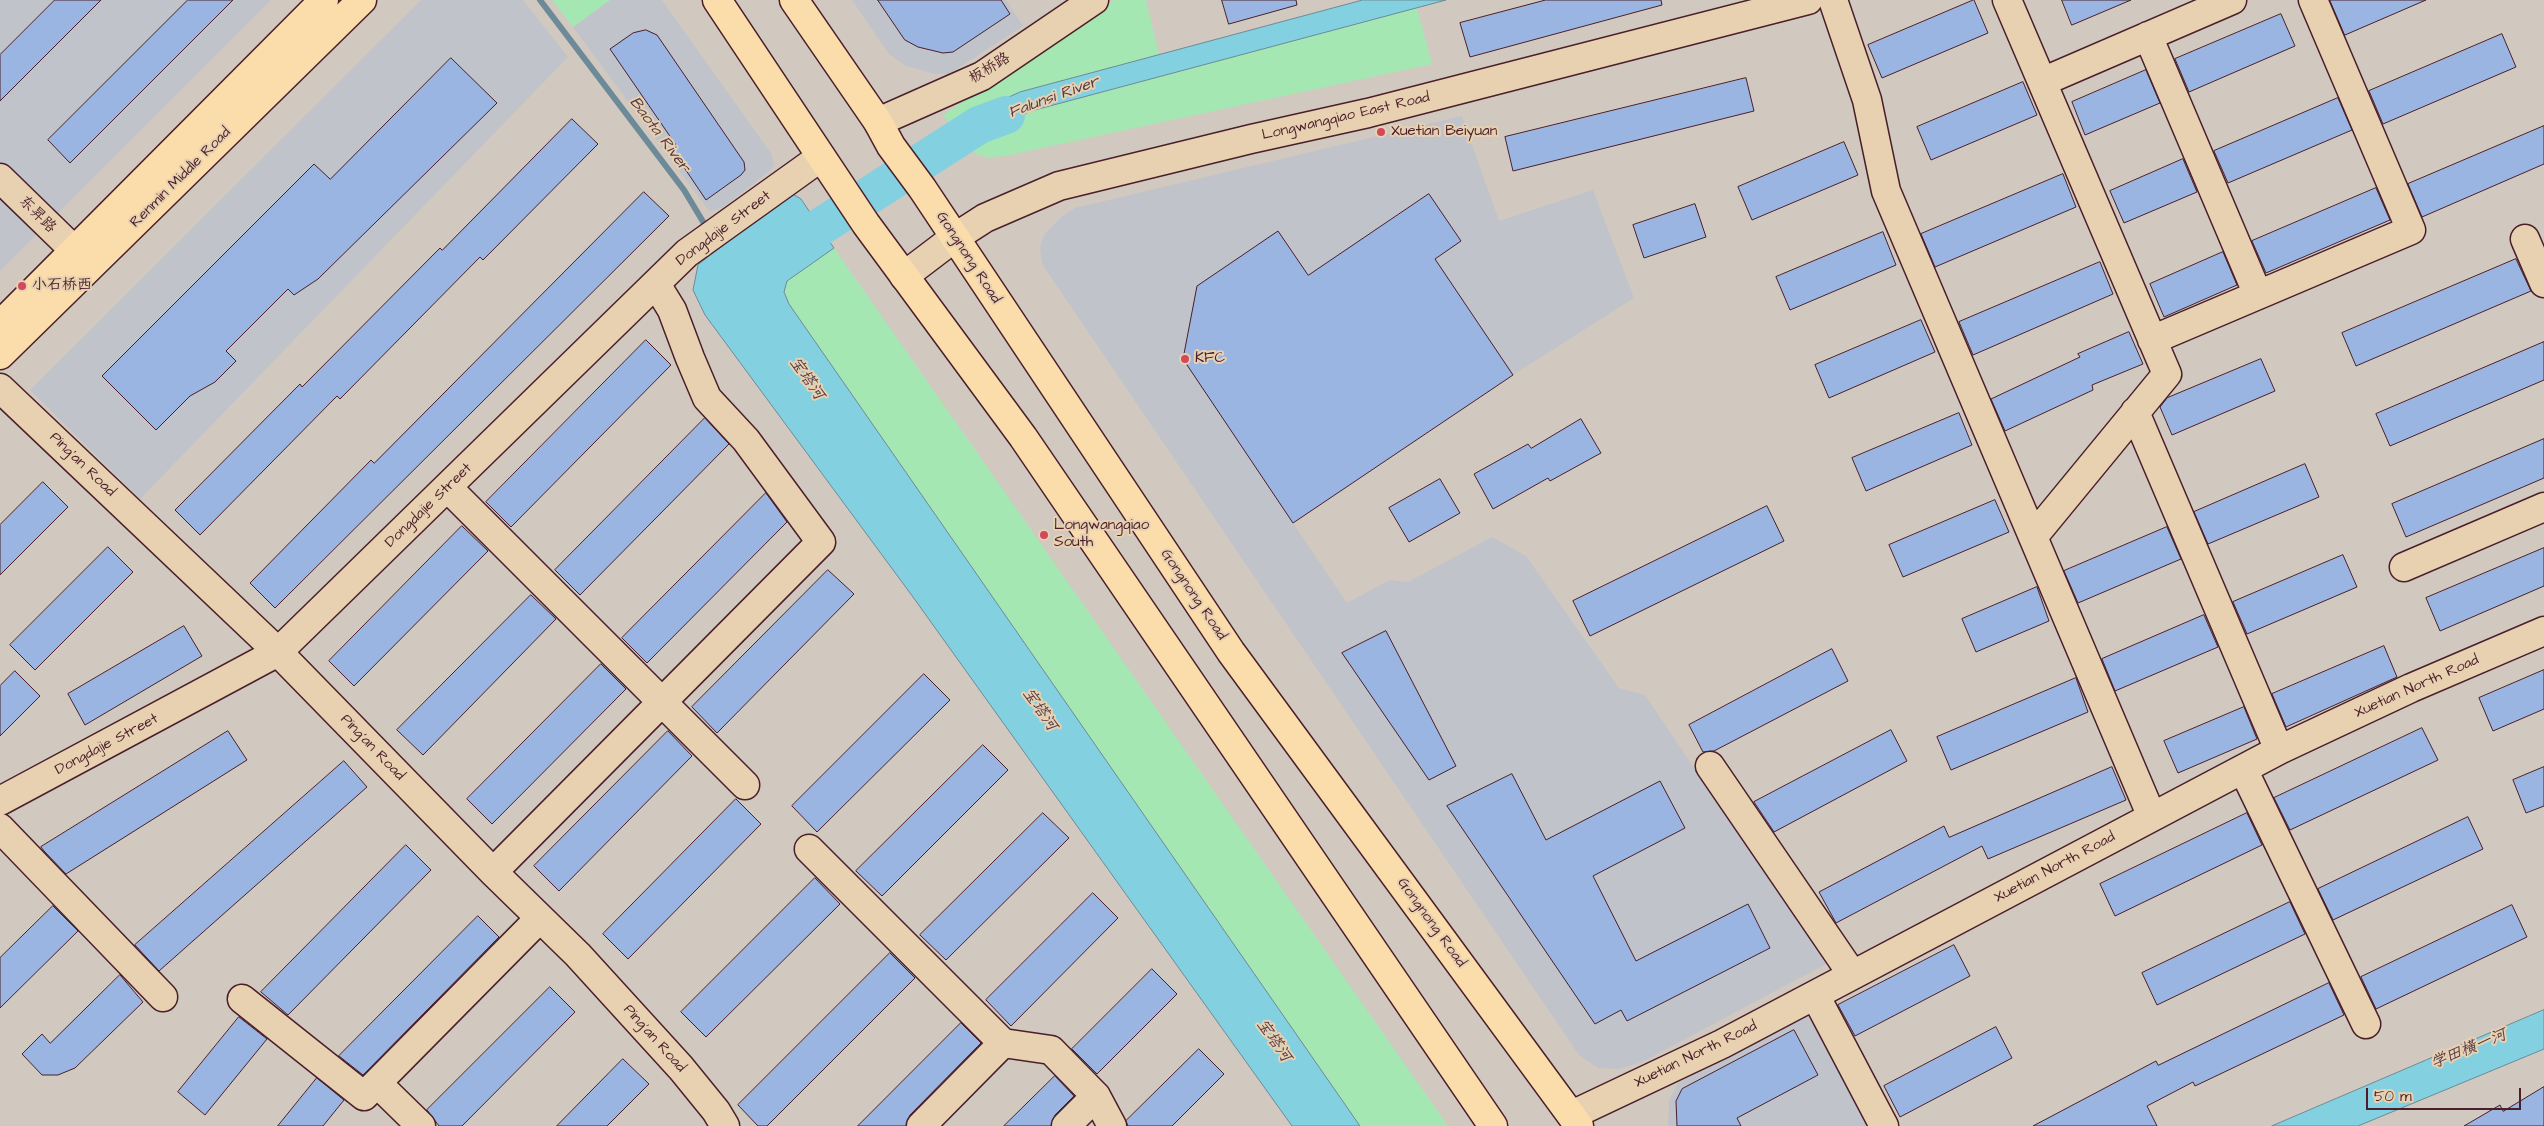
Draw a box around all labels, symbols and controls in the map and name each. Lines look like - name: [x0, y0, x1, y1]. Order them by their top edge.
- street label: 板桥路: [966, 50, 1014, 88]
- water label: Falunsi River: [1006, 73, 1102, 123]
- street label: Longwangqiao East Road: [1260, 89, 1432, 145]
- water label: Baota River: [625, 94, 693, 176]
- place label: Xuetian Beiyuan: [1391, 123, 1497, 141]
- street label: Renmin Middle Road: [127, 124, 235, 232]
- marker: Xuetian Beiyuan: [1375, 126, 1387, 138]
- street label: Dongdajie Street: [673, 187, 775, 271]
- street label: 东昇路: [15, 193, 59, 237]
- street label: Gongnong Road: [932, 209, 1004, 307]
- place label: 小石桥西: [32, 277, 92, 295]
- marker: 小石桥西: [16, 280, 28, 292]
- place label: KFC: [1195, 350, 1225, 368]
- marker: KFC: [1179, 353, 1191, 365]
- water label: 宝塔河: [784, 354, 828, 404]
- street label: Ping'an Road: [45, 429, 119, 501]
- street label: Dongdajie Street: [382, 460, 476, 552]
- place label: Longwangqiao South: [1054, 517, 1149, 552]
- marker: Longwangqiao South: [1038, 529, 1050, 541]
- street label: Gongnong Road: [1156, 546, 1230, 644]
- street label: Xuetian North Road: [2352, 651, 2482, 723]
- water label: 宝塔河: [1017, 685, 1061, 735]
- street label: Dongdajie Street: [52, 710, 162, 780]
- street label: Ping'an Road: [336, 711, 408, 785]
- street label: Xuetian North Road: [1991, 829, 2119, 907]
- street label: Gongnong Road: [1393, 875, 1469, 971]
- street label: Ping'an Road: [619, 1001, 689, 1077]
- water label: 宝塔河: [1251, 1016, 1295, 1066]
- street label: Xuetian North Road: [1632, 1017, 1760, 1093]
- water label: 学田横一河: [2428, 1026, 2510, 1074]
- scale bar: [2369, 1078, 2524, 1110]
- text: 50 m: [2374, 1086, 2412, 1107]

